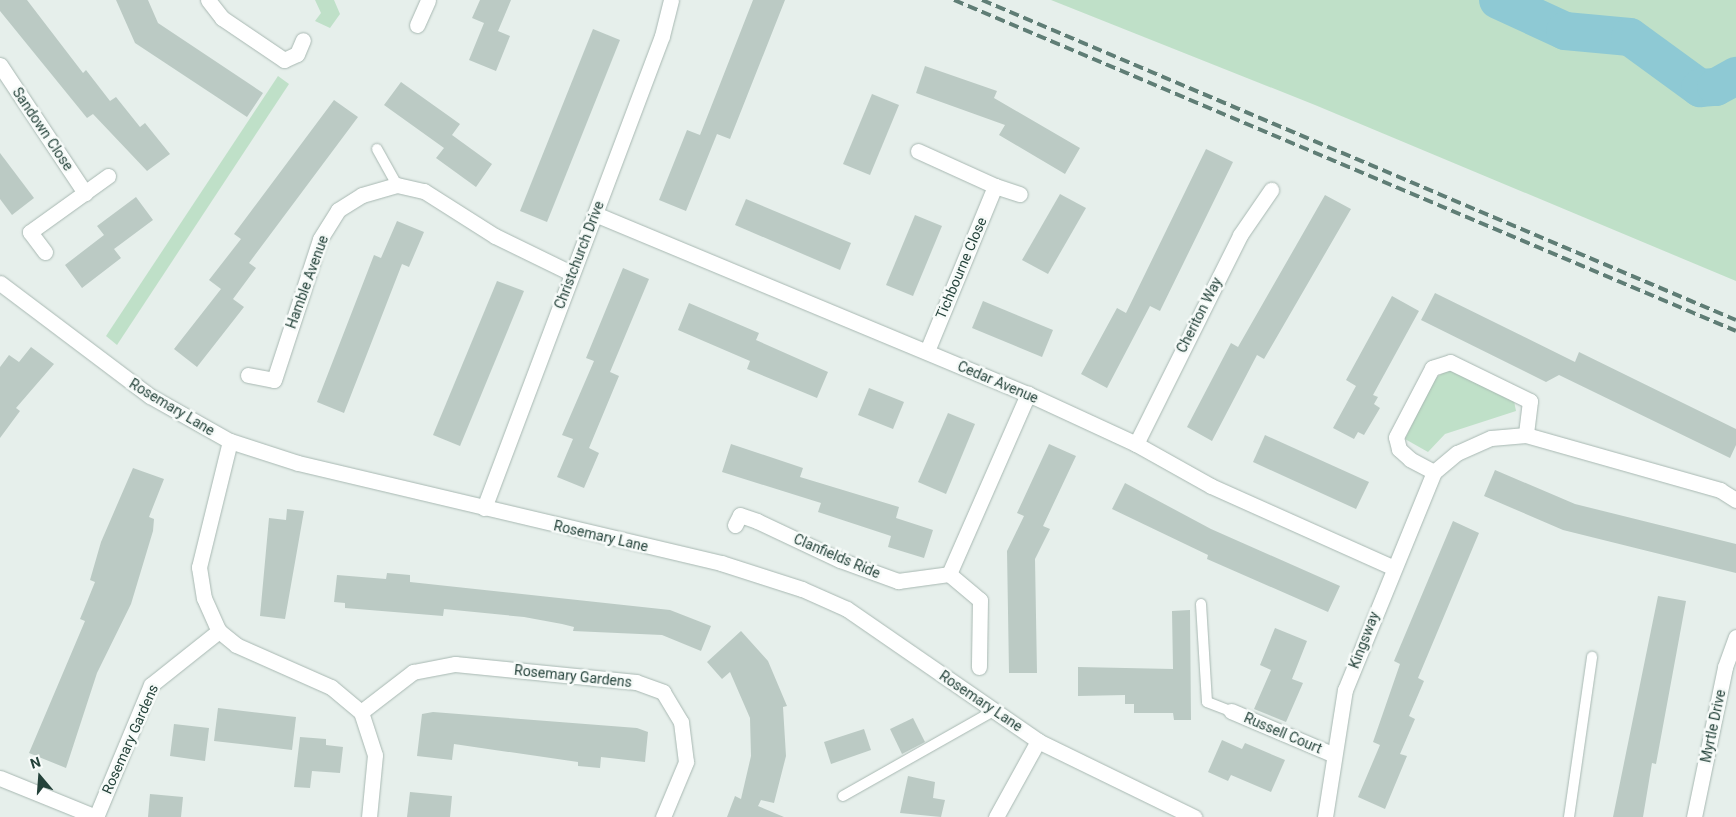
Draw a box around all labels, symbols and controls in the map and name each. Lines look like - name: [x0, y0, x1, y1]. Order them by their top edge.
- street label: Sandown Close: [9, 84, 77, 174]
- street label: Christchurch Drive: [551, 199, 607, 311]
- street label: Tichbourne Close: [932, 215, 990, 321]
- street label: Hamble Avenue: [282, 233, 332, 331]
- street label: Cheriton Way: [1173, 274, 1225, 356]
- street label: Cedar Avenue: [955, 357, 1041, 407]
- street label: Rosemary Lane: [126, 375, 218, 439]
- street label: Rosemary Lane: [552, 517, 650, 555]
- street label: Clanfields Ride: [791, 530, 883, 582]
- street label: Kingsway: [1345, 609, 1383, 671]
- street label: Rosemary Gardens: [513, 661, 633, 691]
- street label: Rosemary Lane: [936, 667, 1026, 735]
- street label: Rosemary Gardens: [98, 682, 162, 796]
- street label: Myrtle Drive: [1697, 688, 1729, 764]
- street label: Russell Court: [1242, 709, 1324, 757]
- north arrow: [15, 752, 65, 802]
- text: N: [28, 754, 43, 772]

